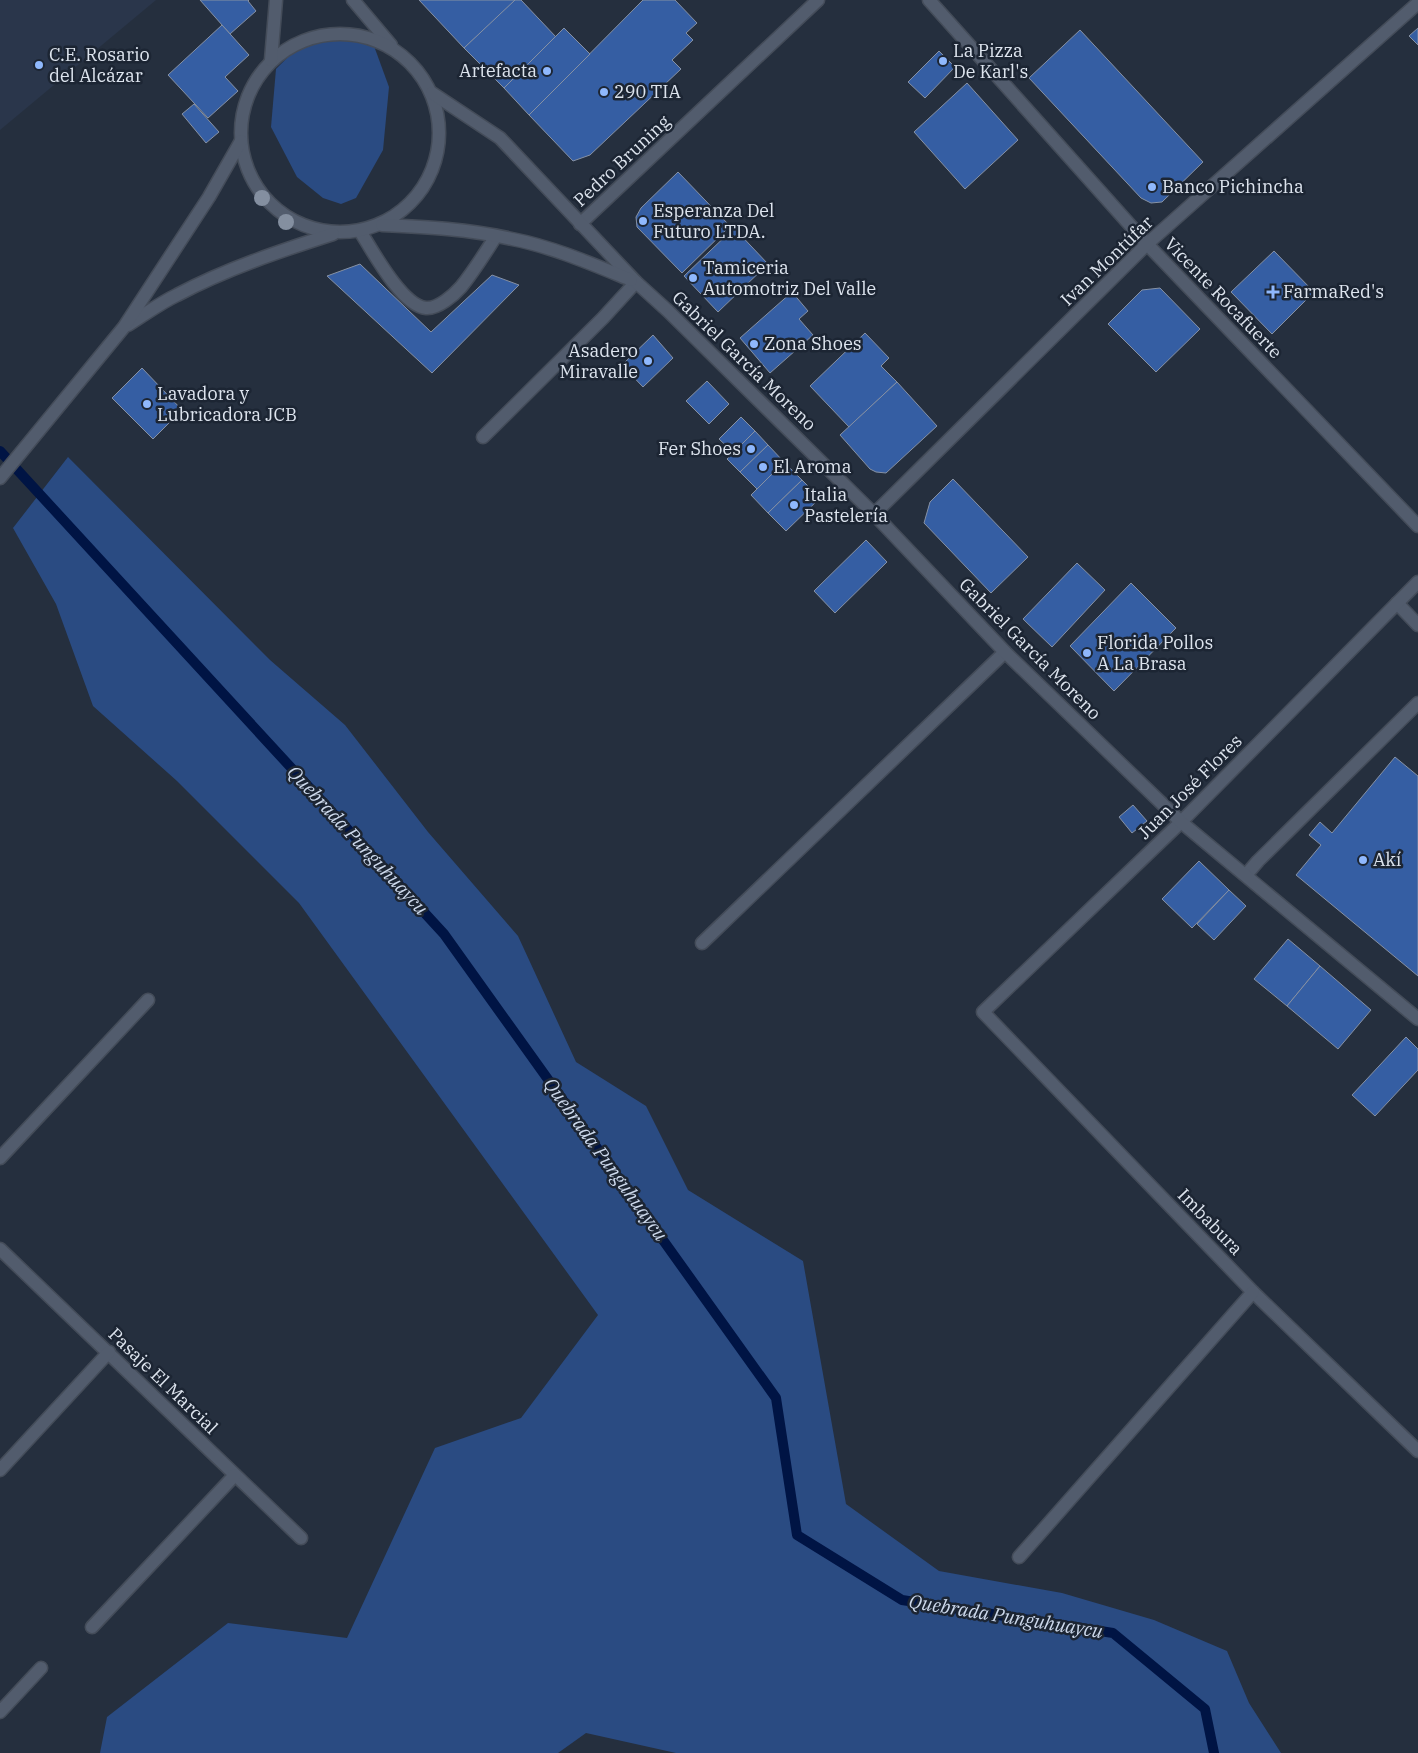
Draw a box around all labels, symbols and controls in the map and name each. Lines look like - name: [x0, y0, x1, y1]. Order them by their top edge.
- place label: La Pizza De Karl's: [953, 39, 1028, 83]
- place label: C.E. Rosario del Alcázar: [49, 43, 150, 87]
- marker: La Pizza De Karl's: [937, 55, 949, 67]
- marker: C.E. Rosario del Alcázar: [33, 59, 45, 71]
- place label: Artefacta: [459, 59, 537, 82]
- marker: Artefacta: [541, 65, 553, 77]
- place label: 290 TIA: [614, 80, 682, 103]
- marker: 290 TIA: [598, 86, 610, 98]
- street label: Pedro Bruning: [568, 110, 675, 211]
- place label: Banco Pichincha: [1162, 175, 1304, 198]
- marker: Banco Pichincha: [1146, 181, 1158, 193]
- place label: Esperanza Del Futuro LTDA.: [653, 199, 774, 243]
- street label: Ivan Montúfar: [1056, 211, 1158, 311]
- marker: Esperanza Del Futuro LTDA.: [637, 215, 649, 227]
- street label: Vicente Rocafuerte: [1160, 232, 1287, 363]
- place label: Tamiceria Automotriz Del Valle: [703, 256, 876, 300]
- marker: Tamiceria Automotriz Del Valle: [687, 272, 699, 284]
- place label: FarmaRed's: [1283, 280, 1384, 303]
- street label: Gabriel García Moreno: [667, 286, 821, 435]
- marker: FarmaRed's: [1267, 286, 1279, 298]
- place label: Zona Shoes: [764, 332, 862, 355]
- marker: Zona Shoes: [748, 338, 760, 350]
- place label: Asadero Miravalle: [559, 339, 638, 383]
- marker: Asadero Miravalle: [642, 355, 654, 367]
- place label: Lavadora y Lubricadora JCB: [157, 382, 297, 426]
- marker: Lavadora y Lubricadora JCB: [141, 398, 153, 410]
- place label: Fer Shoes: [658, 437, 741, 460]
- marker: Fer Shoes: [745, 443, 757, 455]
- place label: El Aroma: [773, 455, 852, 478]
- marker: El Aroma: [757, 461, 769, 473]
- place label: Italia Pastelería: [804, 483, 888, 527]
- marker: Italia Pastelería: [788, 499, 800, 511]
- street label: Gabriel García Moreno: [955, 573, 1106, 724]
- place label: Florida Pollos A La Brasa: [1097, 631, 1213, 675]
- marker: Florida Pollos A La Brasa: [1081, 647, 1093, 659]
- street label: Juan José Flores: [1132, 729, 1247, 844]
- water label: Quebrada Punguhuaycu: [282, 760, 434, 920]
- place label: Akí: [1373, 848, 1402, 871]
- marker: Akí: [1357, 854, 1369, 866]
- water label: Quebrada Punguhuaycu: [539, 1073, 673, 1246]
- street label: Imbabura: [1173, 1184, 1248, 1260]
- street label: Pasaje El Marcial: [104, 1323, 223, 1439]
- water label: Quebrada Punguhuaycu: [907, 1589, 1105, 1643]

